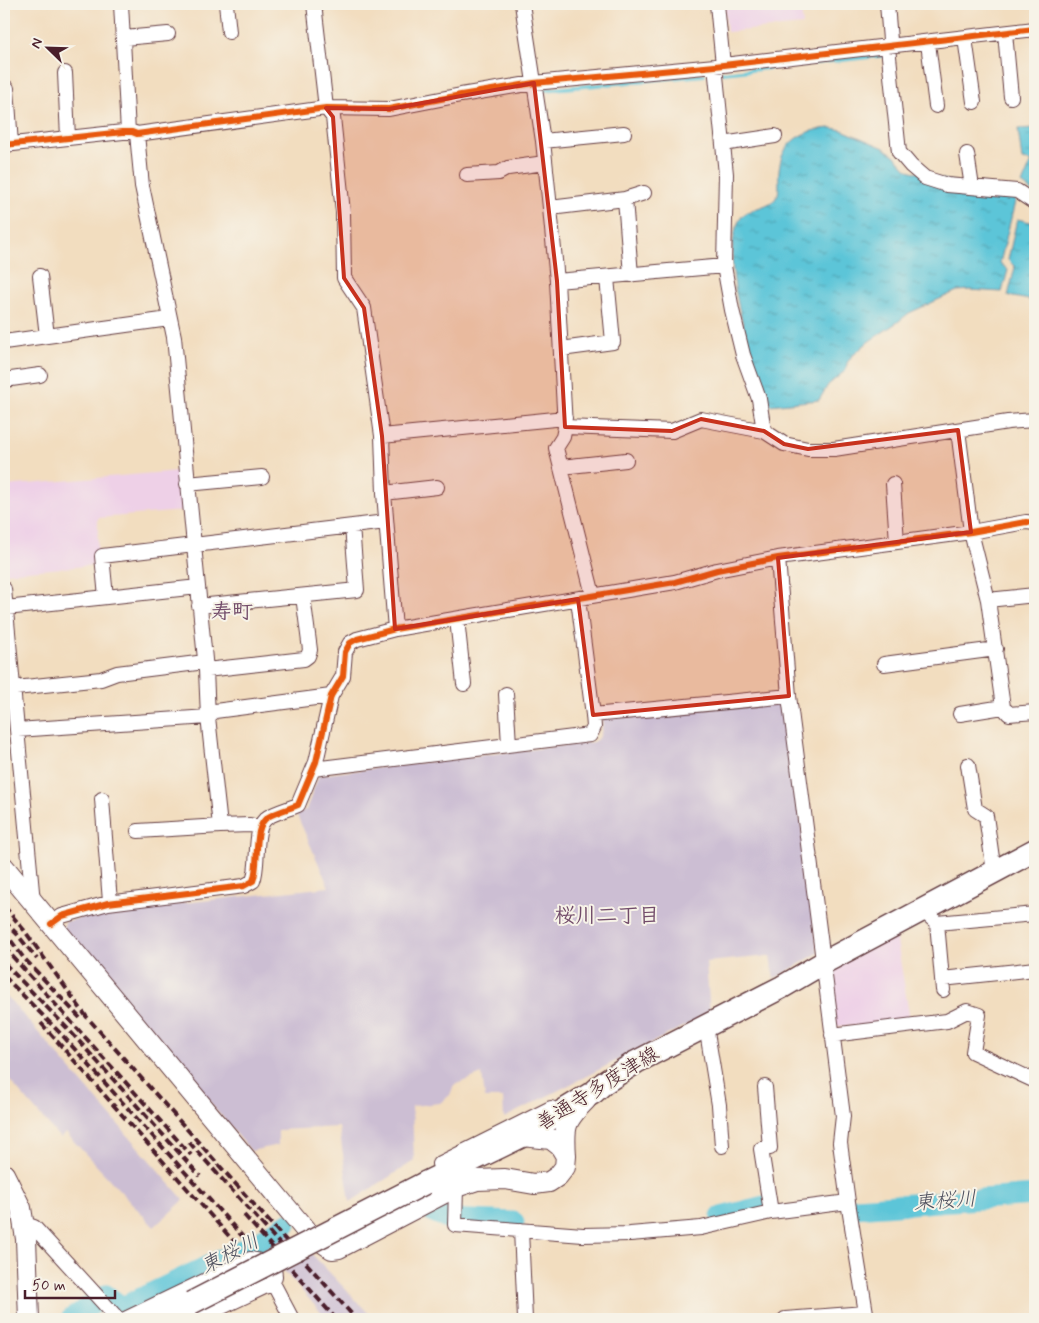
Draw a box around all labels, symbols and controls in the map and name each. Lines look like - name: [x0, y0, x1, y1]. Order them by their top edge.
- north arrow: [22, 22, 72, 72]
- text: N: [27, 36, 47, 51]
- district label: 寿町: [211, 598, 253, 626]
- district label: 桜川二丁目: [555, 902, 660, 930]
- street label: 善通寺多度津線: [531, 1040, 665, 1138]
- water label: 東桜川: [913, 1185, 977, 1217]
- water label: 東桜川: [196, 1227, 264, 1281]
- scale bar: [25, 1268, 115, 1300]
- text: 50 m: [32, 1276, 66, 1296]

